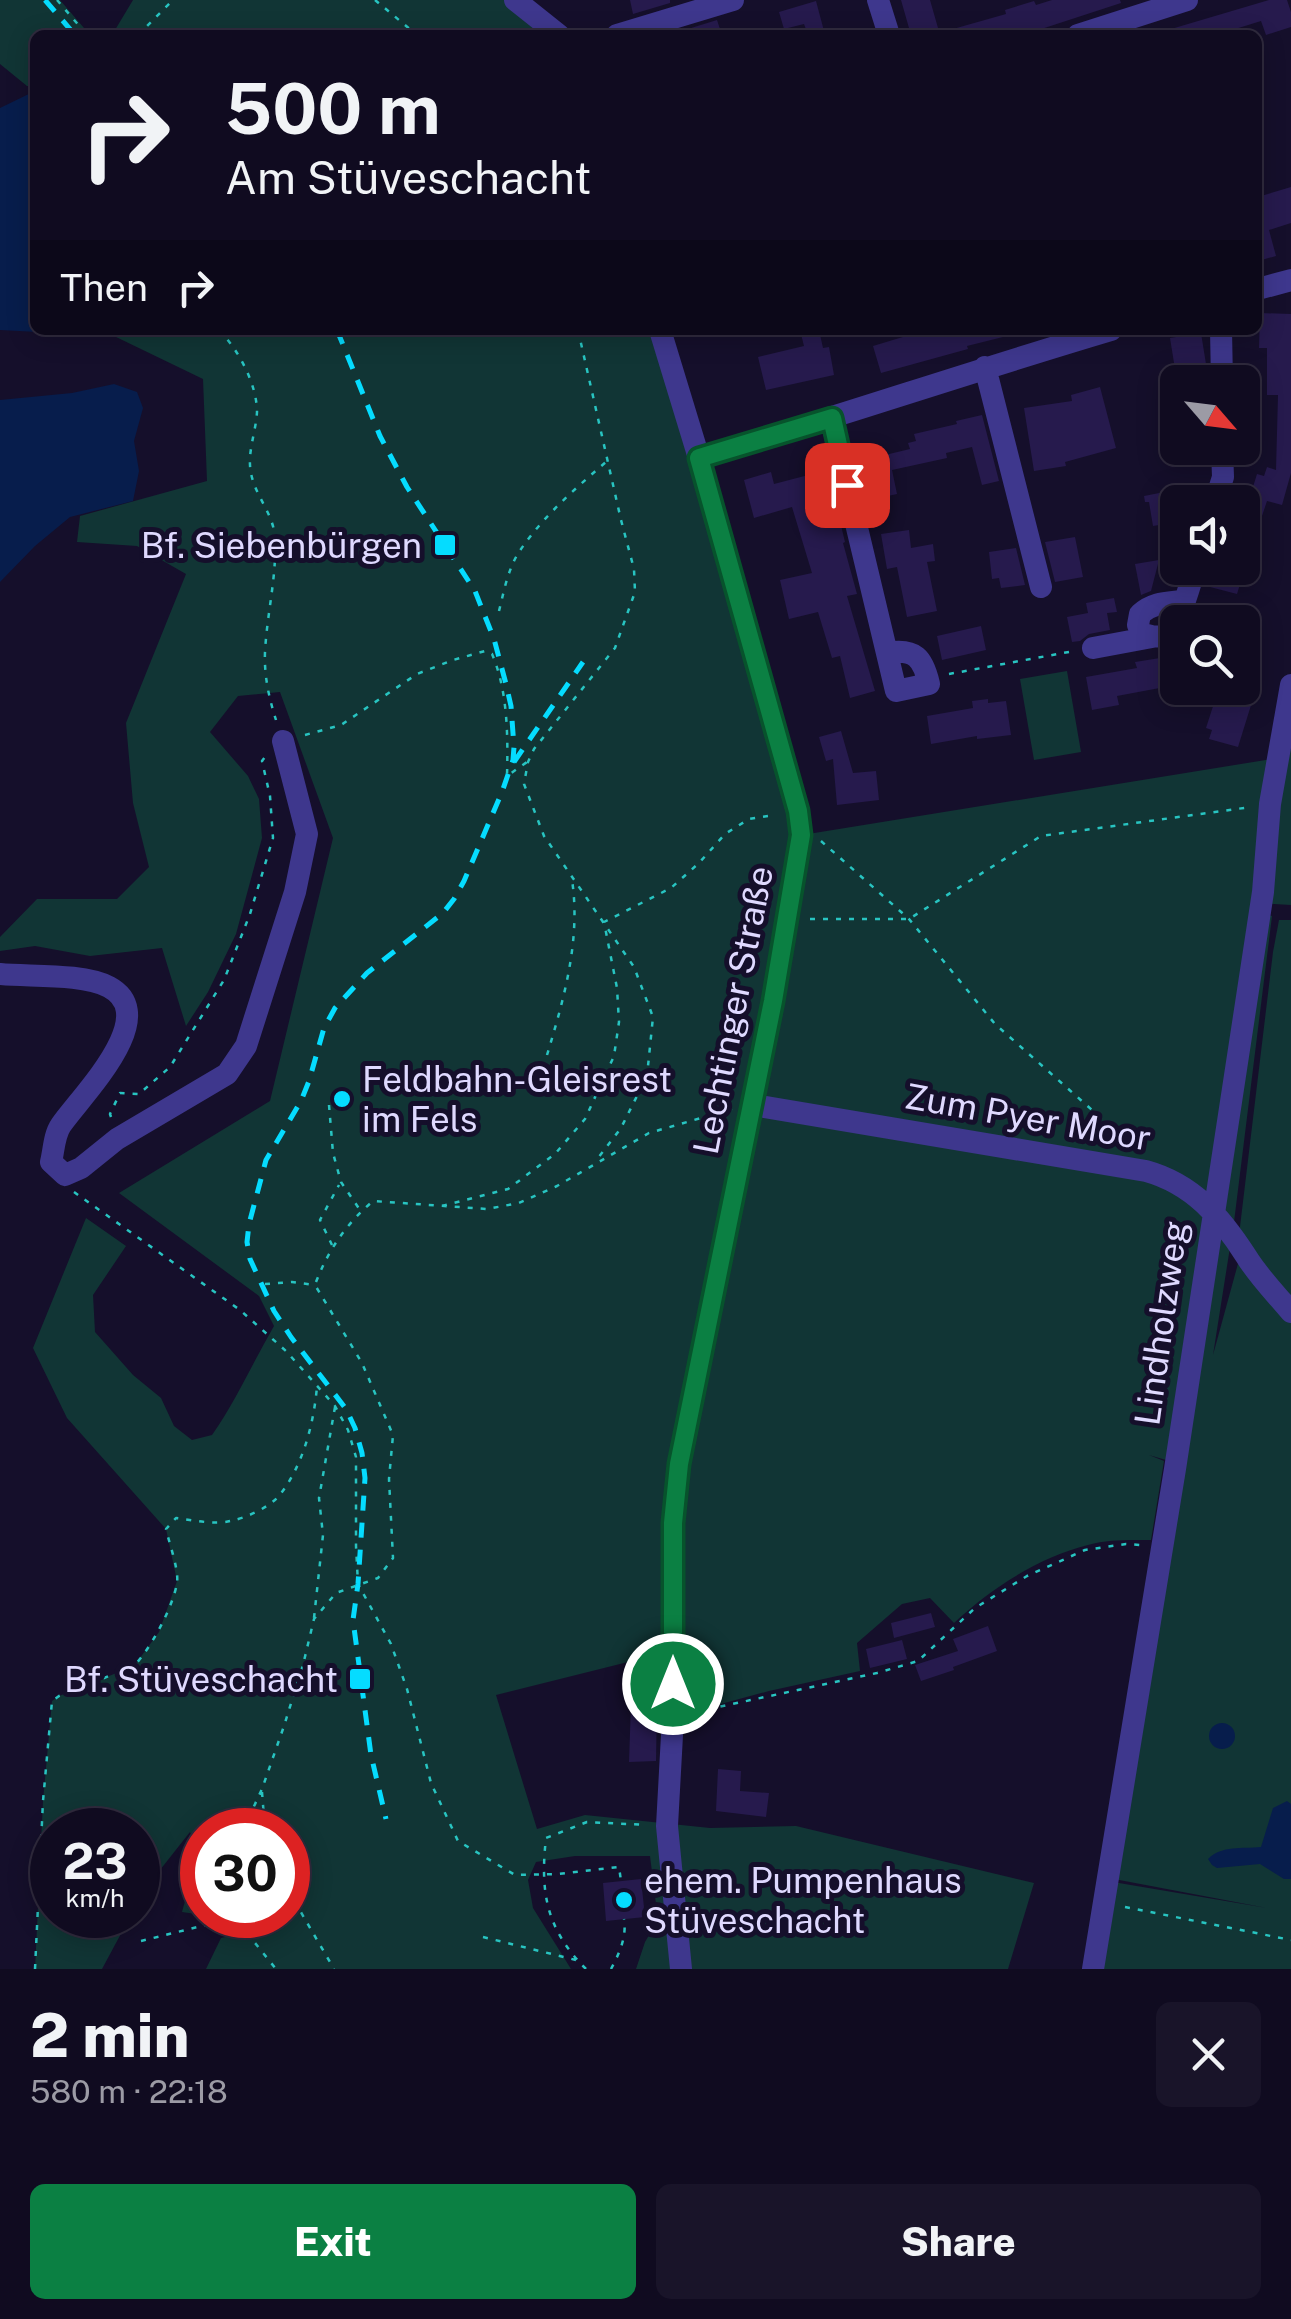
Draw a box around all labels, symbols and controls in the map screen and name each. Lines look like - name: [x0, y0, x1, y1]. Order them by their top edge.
- text: 500 m: [225, 67, 441, 150]
- icon: right: [60, 70, 190, 200]
- text: Am Stüveschacht: [225, 151, 591, 204]
- icon: right: [168, 260, 223, 315]
- text: Then: [60, 265, 148, 310]
- north arrow: [1160, 365, 1260, 465]
- map controls: [1160, 365, 1260, 705]
- pin: [805, 443, 890, 528]
- icon: arrive: [820, 458, 875, 513]
- button: sound: [1160, 485, 1260, 585]
- place label: Bf. Siebenbürgen: [141, 525, 422, 566]
- marker: Bf. Siebenbürgen: [432, 532, 458, 558]
- button: search: [1160, 605, 1260, 705]
- street label: Lechtinger Straße: [685, 862, 781, 1158]
- place label: Feldbahn-Gleisrest im Fels: [362, 1059, 672, 1140]
- street label: Zum Pyer Moor: [902, 1075, 1154, 1159]
- marker: Feldbahn-Gleisrest im Fels: [331, 1088, 353, 1110]
- street label: Lindholzweg: [1126, 1218, 1196, 1428]
- position arrow: [621, 1632, 725, 1736]
- place label: Bf. Stüveschacht: [64, 1659, 338, 1700]
- marker: Bf. Stüveschacht: [347, 1666, 373, 1692]
- speed limit sign: 30: [180, 1808, 310, 1938]
- text: 23: [62, 1831, 128, 1890]
- place label: ehem. Pumpenhaus Stüveschacht: [644, 1860, 962, 1941]
- text: km/h: [66, 1883, 124, 1913]
- marker: ehem. Pumpenhaus Stüveschacht: [613, 1889, 635, 1911]
- text: 2 min: [30, 2000, 189, 2071]
- button: close: [1156, 2002, 1261, 2107]
- text: 580 m · 22:18: [30, 2073, 228, 2110]
- button: Exit: [30, 2184, 636, 2299]
- button: Share: [656, 2184, 1261, 2299]

